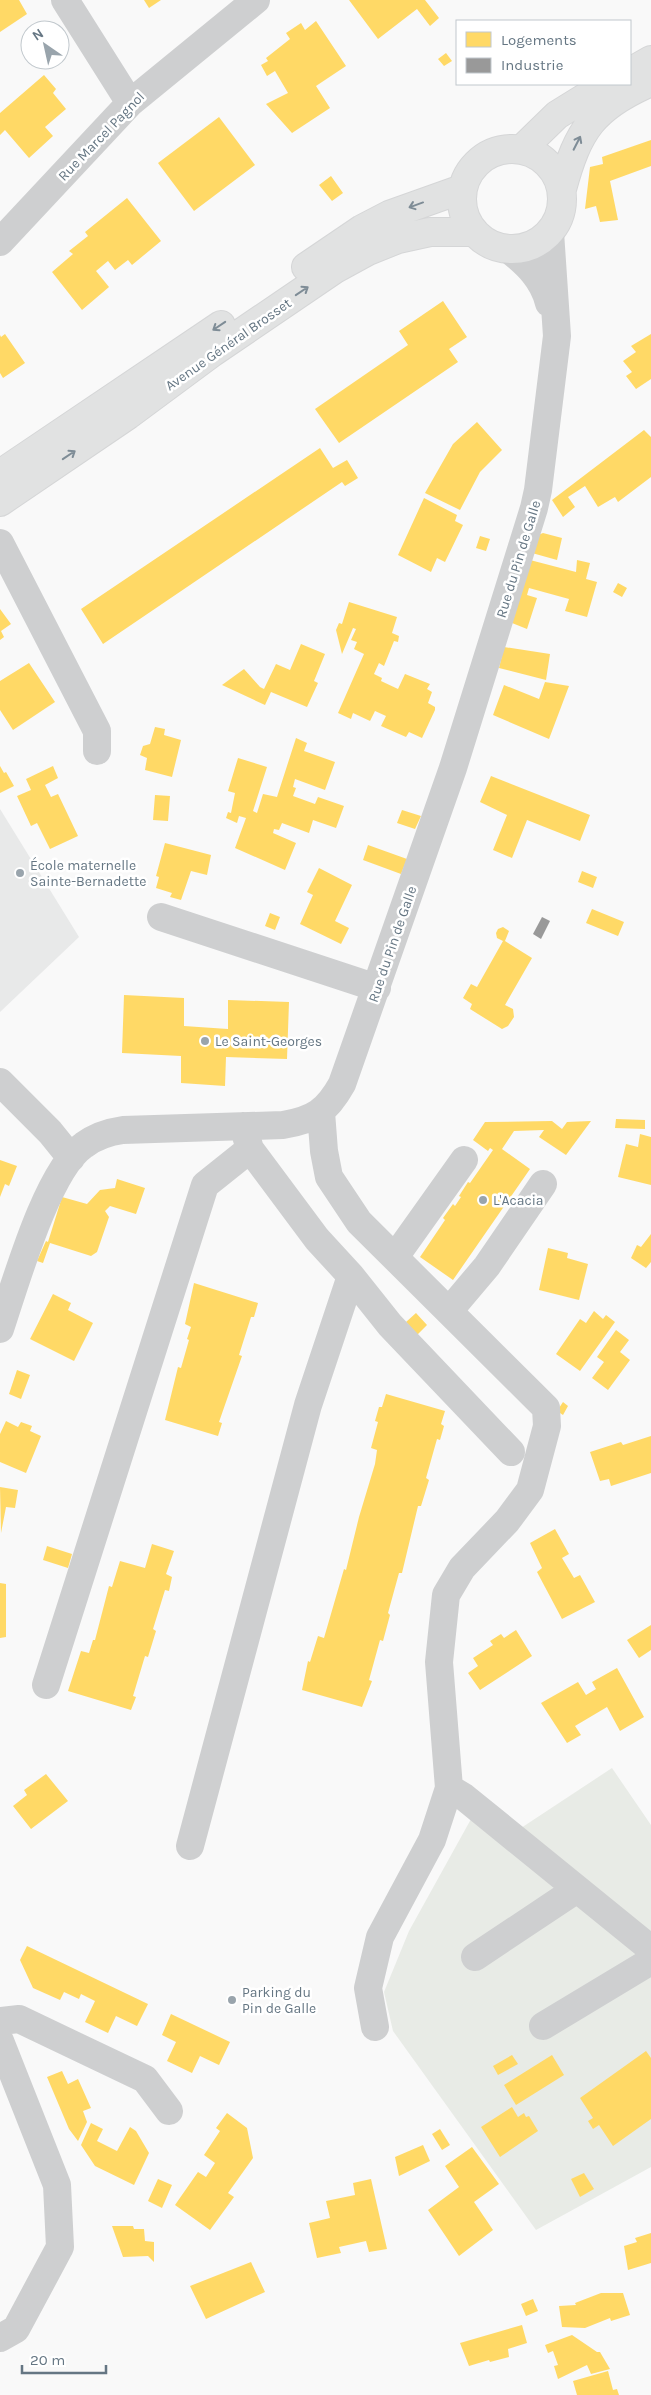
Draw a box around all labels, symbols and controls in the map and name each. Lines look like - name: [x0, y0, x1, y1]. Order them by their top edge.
- north arrow: [20, 20, 70, 70]
- legend: [456, 20, 631, 85]
- text: N: [29, 25, 47, 44]
- text: Logements: [501, 31, 577, 49]
- text: Industrie: [501, 56, 563, 74]
- street label: Rue Marcel Pagnol: [55, 88, 148, 184]
- one-way arrow: [572, 136, 582, 151]
- one-way arrow: [409, 201, 424, 210]
- one-way arrow: [295, 286, 309, 296]
- street label: Avenue Général Brosset: [162, 294, 295, 394]
- one-way arrow: [212, 321, 226, 331]
- one-way arrow: [62, 450, 76, 460]
- street label: Rue du Pin de Galle: [493, 498, 544, 620]
- place label: École maternelle Sainte-Bernadette: [30, 856, 146, 890]
- marker: École maternelle Sainte-Bernadette: [14, 867, 26, 879]
- street label: Rue du Pin de Galle: [365, 884, 420, 1005]
- place label: Le Saint-Georges: [215, 1033, 322, 1050]
- marker: Le Saint-Georges: [199, 1035, 211, 1047]
- place label: L'Acacia: [493, 1192, 544, 1209]
- marker: L'Acacia: [477, 1194, 489, 1206]
- place label: Parking du Pin de Galle: [242, 1984, 316, 2017]
- marker: Parking du Pin de Galle: [226, 1994, 238, 2006]
- scale bar: [22, 2342, 106, 2374]
- text: 20 m: [30, 2351, 65, 2369]

